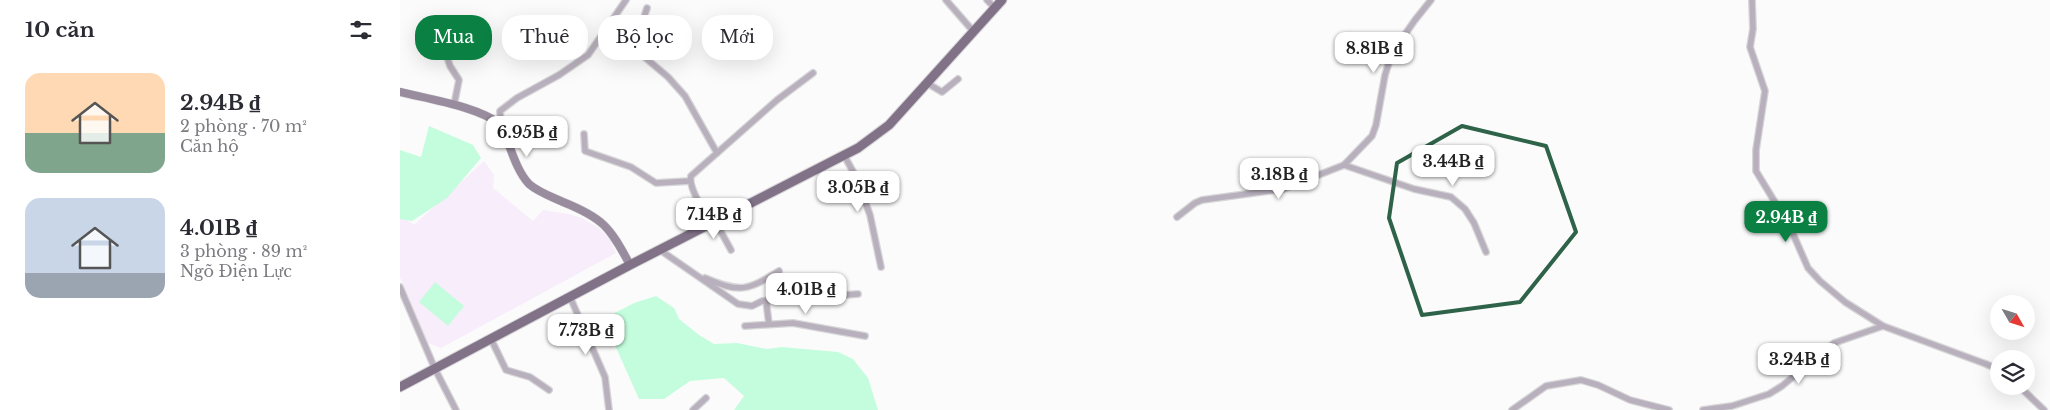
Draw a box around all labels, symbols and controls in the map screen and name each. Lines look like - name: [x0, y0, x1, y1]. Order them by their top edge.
- chip: Mua: [415, 15, 492, 60]
- chip: Thuê: [502, 15, 588, 60]
- chip: Bộ lọc: [598, 15, 692, 60]
- chip: Mới: [702, 15, 773, 60]
- icon: filters: [347, 16, 375, 44]
- text: 10 căn: [25, 17, 95, 43]
- pin: 8.81B ₫: [1328, 32, 1420, 74]
- text: 8.81B ₫: [1346, 38, 1402, 58]
- text: 2.94B ₫: [180, 90, 260, 116]
- icon: home: [65, 93, 125, 153]
- text: 2 phòng · 70 m²: [180, 116, 307, 136]
- pin: 6.95B ₫: [481, 116, 573, 158]
- text: 6.95B ₫: [497, 122, 557, 142]
- text: Căn hộ: [180, 136, 239, 156]
- pin: 3.44B ₫: [1407, 144, 1499, 187]
- text: 3.44B ₫: [1423, 151, 1483, 171]
- pin: 3.18B ₫: [1233, 158, 1325, 200]
- text: 3.18B ₫: [1251, 164, 1307, 184]
- pin: 3.05B ₫: [812, 170, 904, 213]
- text: 3.05B ₫: [828, 177, 888, 197]
- pin: 7.14B ₫: [668, 198, 760, 240]
- pin: 2.94B ₫: [1740, 200, 1832, 243]
- text: 7.14B ₫: [687, 204, 741, 224]
- text: 2.94B ₫: [1755, 207, 1817, 227]
- text: 4.01B ₫: [180, 215, 257, 241]
- icon: home: [65, 218, 125, 278]
- text: 3 phòng · 89 m²: [180, 241, 307, 261]
- text: Ngõ Điện Lực: [180, 261, 292, 281]
- pin: 4.01B ₫: [760, 272, 852, 315]
- text: 4.01B ₫: [777, 279, 835, 299]
- north arrow: [1990, 295, 2035, 340]
- map controls: [1990, 295, 2035, 395]
- pin: 7.73B ₫: [540, 314, 632, 356]
- text: 7.73B ₫: [559, 320, 613, 340]
- pin: 3.24B ₫: [1753, 342, 1845, 385]
- text: 3.24B ₫: [1769, 349, 1829, 369]
- button: layers: [1990, 350, 2035, 395]

